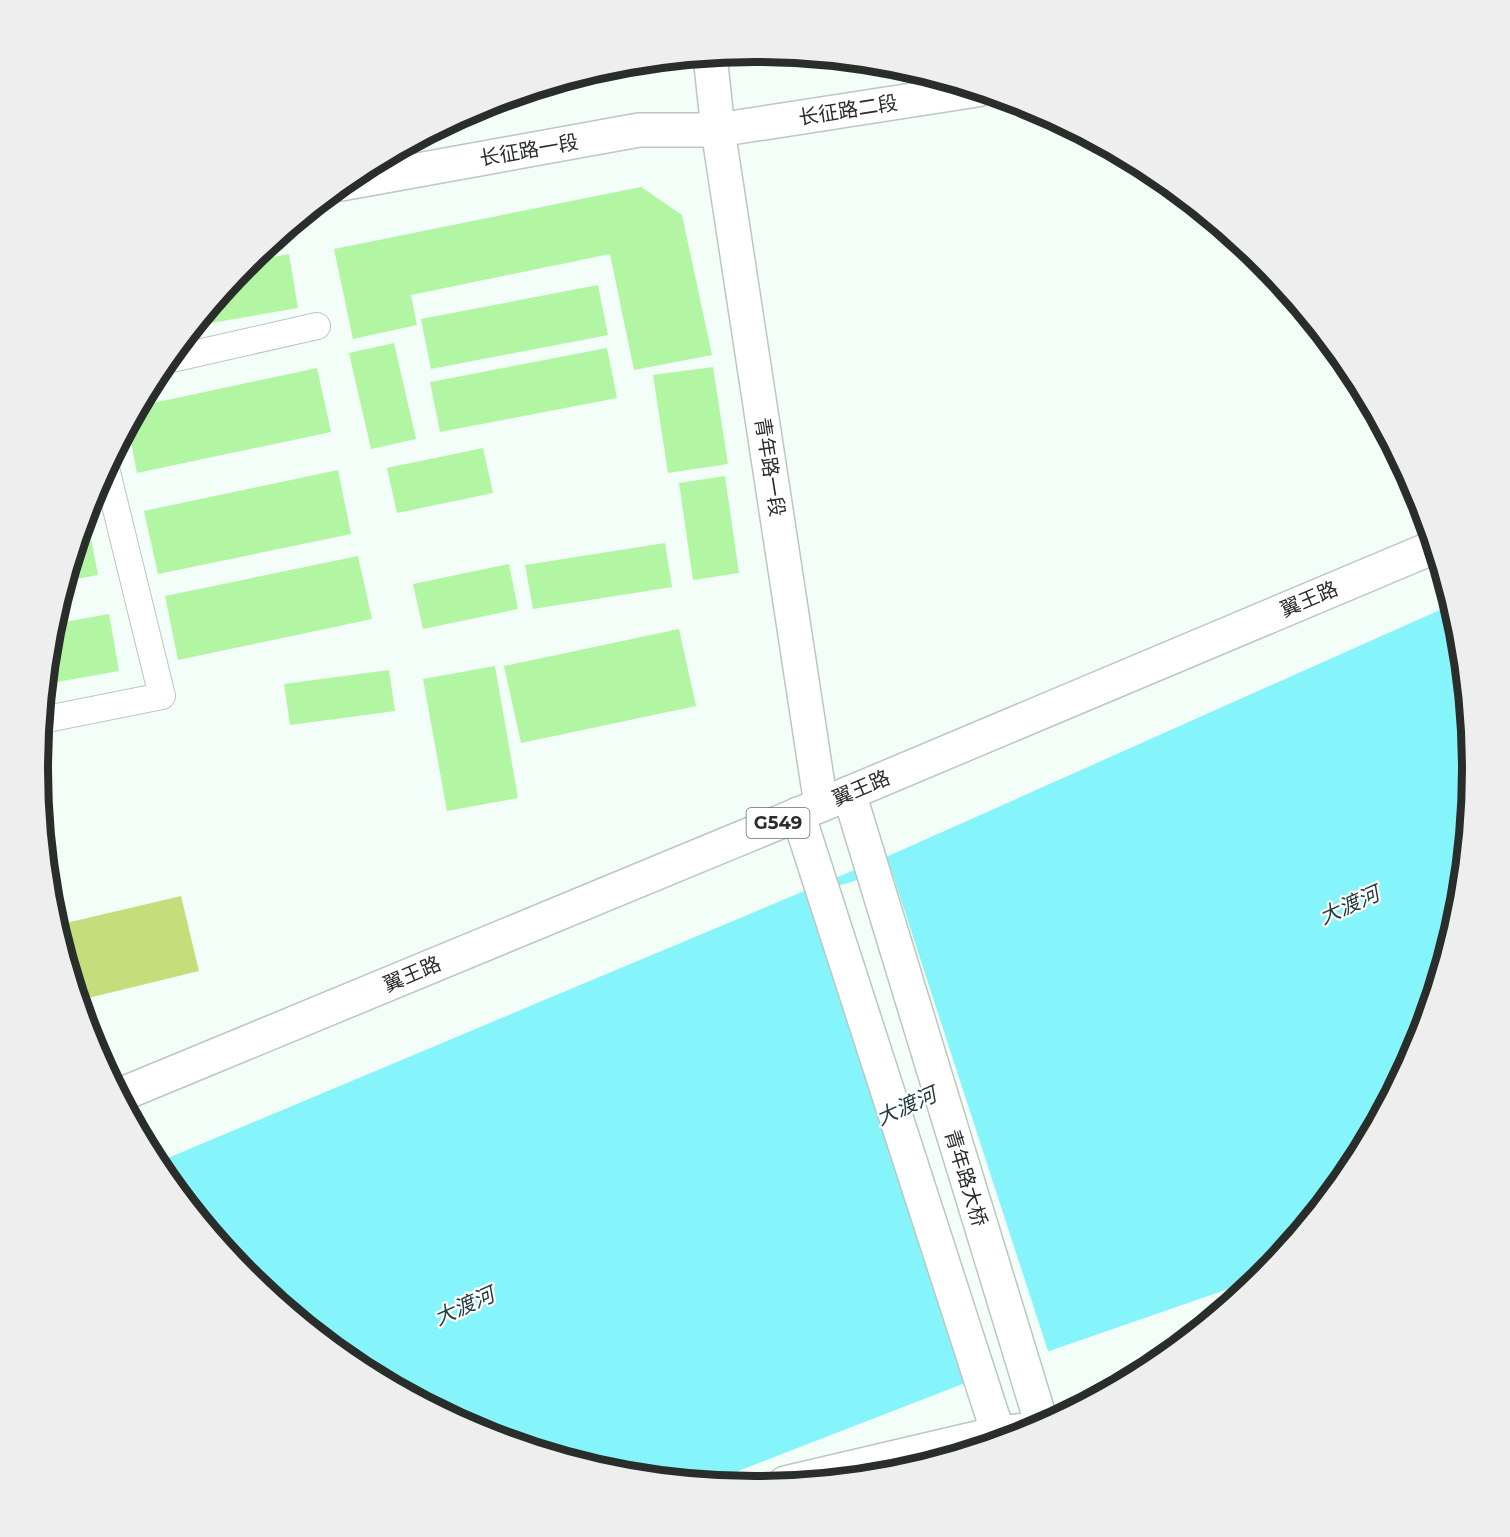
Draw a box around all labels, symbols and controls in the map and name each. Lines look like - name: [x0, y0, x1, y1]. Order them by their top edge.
- street label: 长征路二段: [797, 90, 899, 130]
- street label: 长征路一段: [478, 129, 580, 171]
- street label: 青年路一段: [750, 416, 790, 518]
- street label: 翼王路: [1277, 576, 1341, 622]
- street label: 翼王路: [829, 765, 893, 811]
- road number: G549: [746, 808, 810, 838]
- water label: 大渡河: [1315, 879, 1387, 929]
- street label: 翼王路: [380, 951, 444, 997]
- water label: 大渡河: [872, 1080, 944, 1130]
- street label: 青年路大桥: [940, 1127, 992, 1229]
- water label: 大渡河: [430, 1280, 502, 1330]

